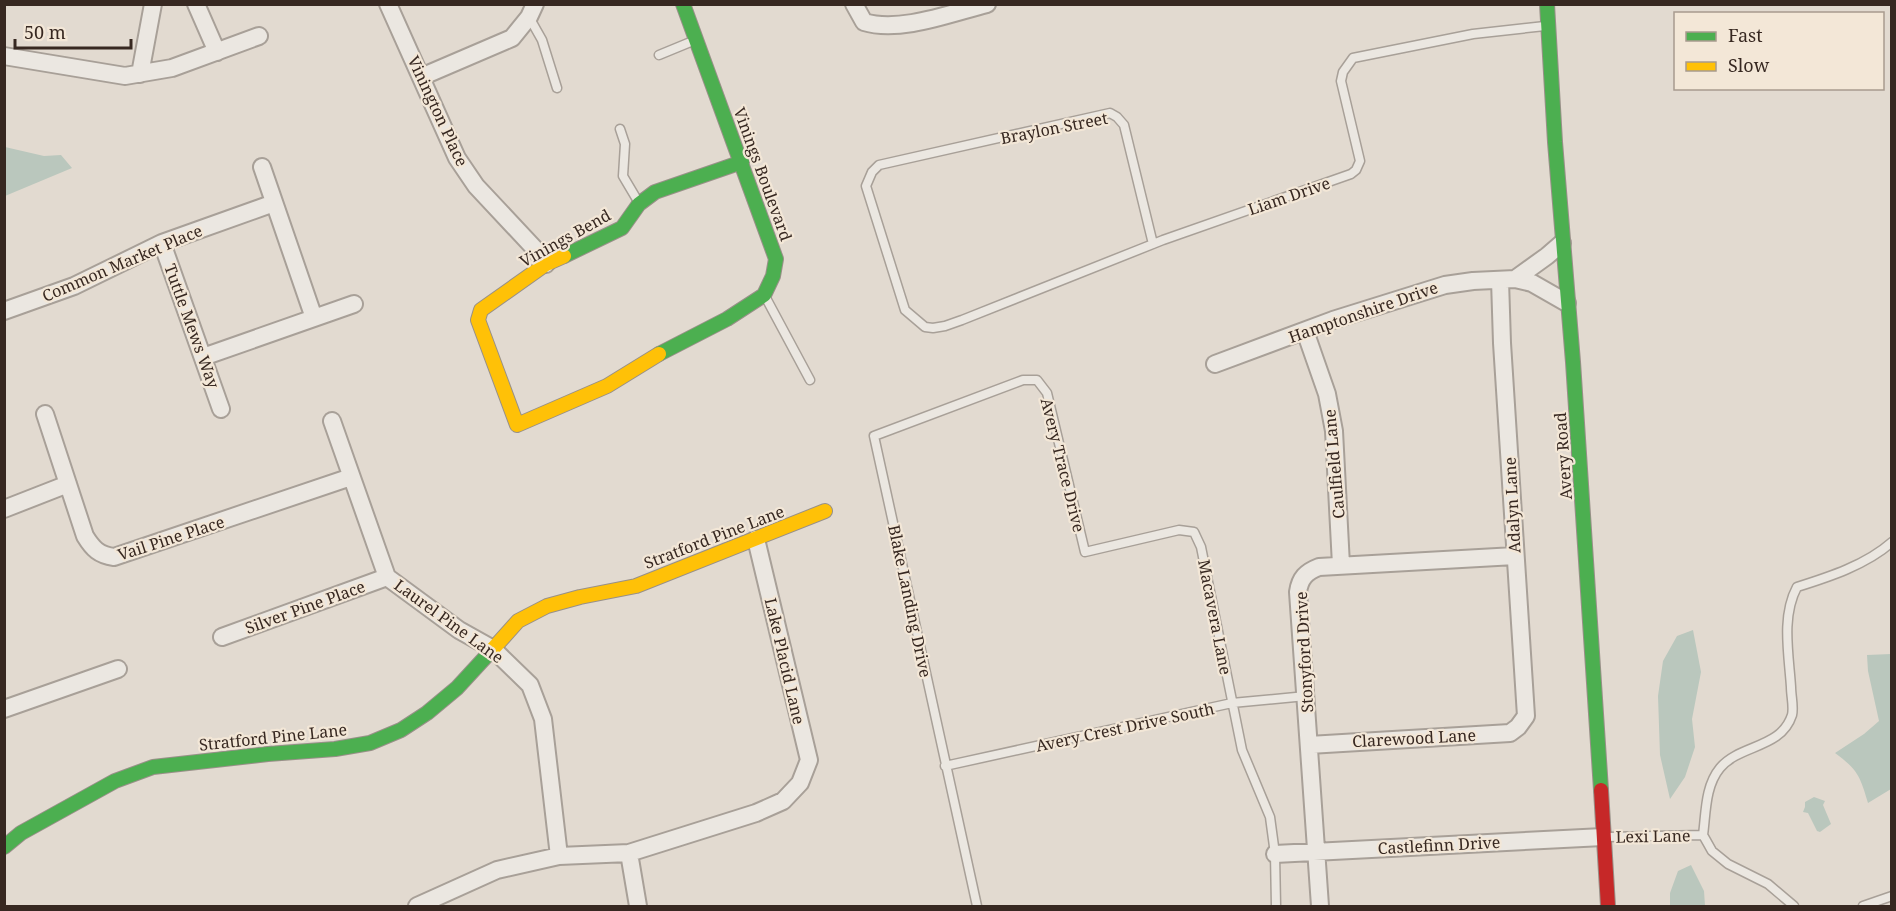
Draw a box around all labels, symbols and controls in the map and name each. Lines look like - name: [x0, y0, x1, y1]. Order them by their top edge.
- scale bar: [15, 12, 130, 50]
- legend: [1674, 12, 1884, 90]
- text: 50 m: [24, 20, 66, 44]
- text: Fast: [1728, 23, 1763, 47]
- street label: Vinington Place: [403, 52, 473, 170]
- text: Slow: [1728, 53, 1770, 77]
- street label: Vinings Boulevard: [729, 104, 797, 244]
- street label: Braylon Street: [999, 107, 1110, 149]
- street label: Liam Drive: [1245, 172, 1333, 220]
- street label: Vinings Bend: [516, 204, 615, 272]
- street label: Common Market Place: [39, 219, 205, 307]
- street label: Tuttle Mews Way: [159, 261, 225, 392]
- street label: Hamptonshire Drive: [1285, 276, 1441, 348]
- street label: Avery Trace Drive: [1036, 396, 1090, 534]
- street label: Caulfield Lane: [1318, 408, 1350, 520]
- street label: Avery Road: [1549, 411, 1577, 500]
- street label: Adalyn Lane: [1498, 456, 1526, 554]
- street label: Stratford Pine Lane: [641, 500, 787, 574]
- street label: Vail Pine Place: [115, 510, 227, 566]
- street label: Blake Landing Drive: [883, 523, 937, 679]
- street label: Macavera Lane: [1193, 557, 1237, 677]
- street label: Laurel Pine Lane: [390, 574, 508, 668]
- street label: Silver Pine Place: [242, 575, 368, 639]
- street label: Stonyford Drive: [1290, 591, 1318, 713]
- street label: Lake Placid Lane: [760, 596, 810, 726]
- street label: Avery Crest Drive South: [1034, 697, 1216, 757]
- street label: Stratford Pine Lane: [198, 718, 348, 756]
- street label: Clarewood Lane: [1352, 724, 1476, 752]
- street label: Lexi Lane: [1615, 824, 1691, 848]
- street label: Castlefinn Drive: [1377, 831, 1501, 859]

